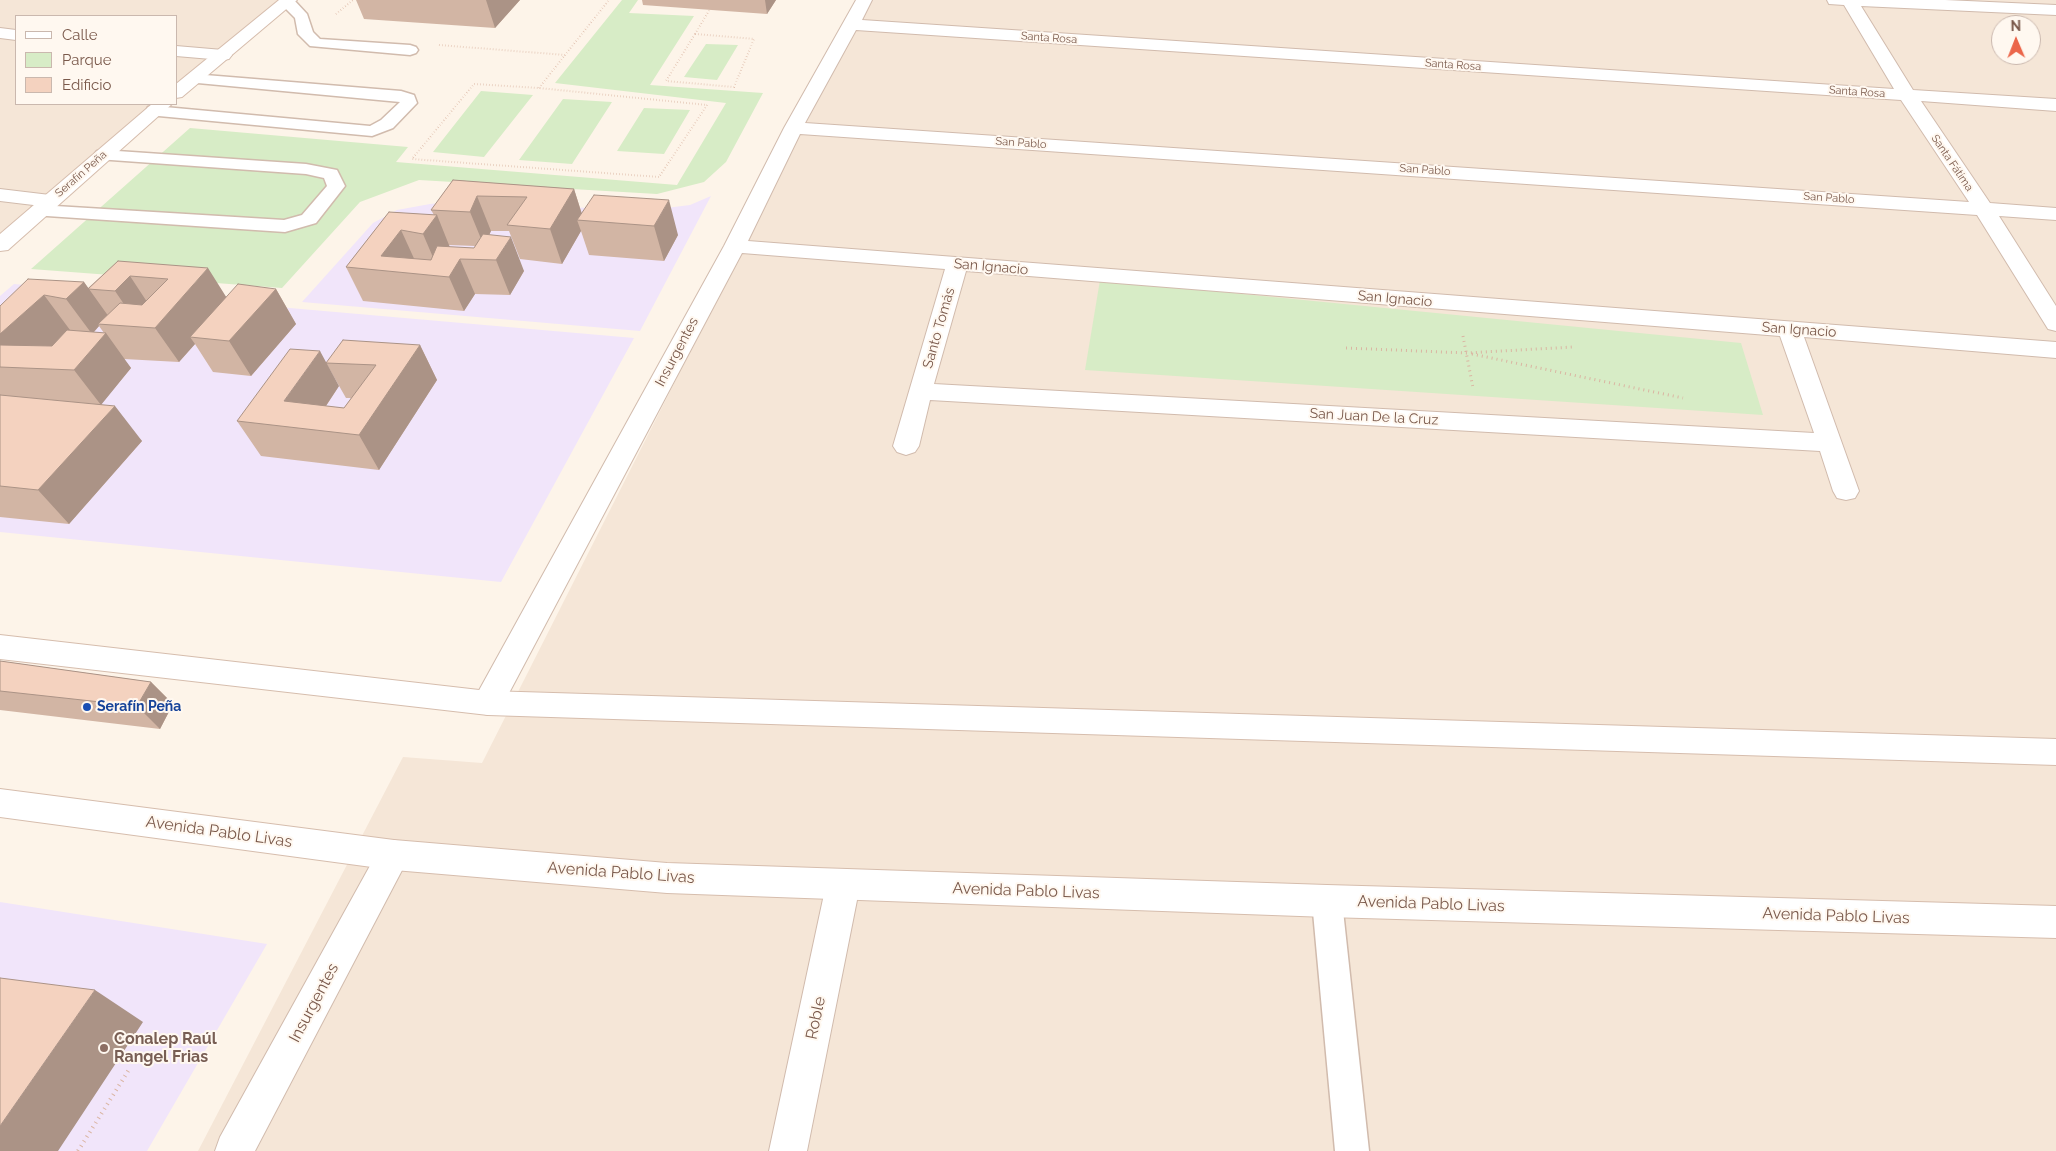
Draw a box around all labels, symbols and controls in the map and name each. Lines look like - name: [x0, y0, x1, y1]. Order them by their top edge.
- legend: [15, 15, 178, 105]
- north arrow: [1991, 15, 2041, 65]
- text: N: [2010, 18, 2021, 34]
- text: Calle: [62, 26, 97, 44]
- street label: Santa Rosa: [1020, 29, 1078, 47]
- text: Parque: [62, 51, 111, 69]
- street label: Santa Rosa: [1424, 56, 1482, 74]
- text: Edificio: [62, 76, 112, 94]
- street label: Santa Rosa: [1828, 83, 1886, 101]
- street label: Santa Fátima: [1928, 132, 1976, 194]
- street label: San Pablo: [995, 135, 1047, 151]
- street label: Serafín Peña: [53, 148, 109, 200]
- street label: San Pablo: [1399, 162, 1451, 178]
- street label: San Pablo: [1803, 190, 1855, 206]
- street label: San Ignacio: [953, 255, 1029, 279]
- street label: Santo Tomás: [919, 286, 959, 370]
- street label: San Ignacio: [1357, 287, 1433, 311]
- street label: Insurgentes: [652, 315, 702, 389]
- street label: San Ignacio: [1761, 319, 1837, 341]
- street label: San Juan De la Cruz: [1309, 405, 1439, 429]
- place label: Serafín Peña: [97, 699, 181, 715]
- marker: Serafín Peña: [81, 701, 93, 713]
- street label: Avenida Pablo Livas: [145, 812, 293, 852]
- street label: Avenida Pablo Livas: [547, 858, 695, 888]
- street label: Avenida Pablo Livas: [952, 879, 1100, 903]
- street label: Avenida Pablo Livas: [1357, 892, 1505, 916]
- street label: Avenida Pablo Livas: [1762, 904, 1910, 928]
- street label: Insurgentes: [285, 960, 343, 1046]
- street label: Roble: [802, 995, 830, 1041]
- place label: Conalep Raúl Rangel Frias: [114, 1029, 217, 1067]
- marker: Conalep Raúl Rangel Frias: [98, 1042, 110, 1054]

